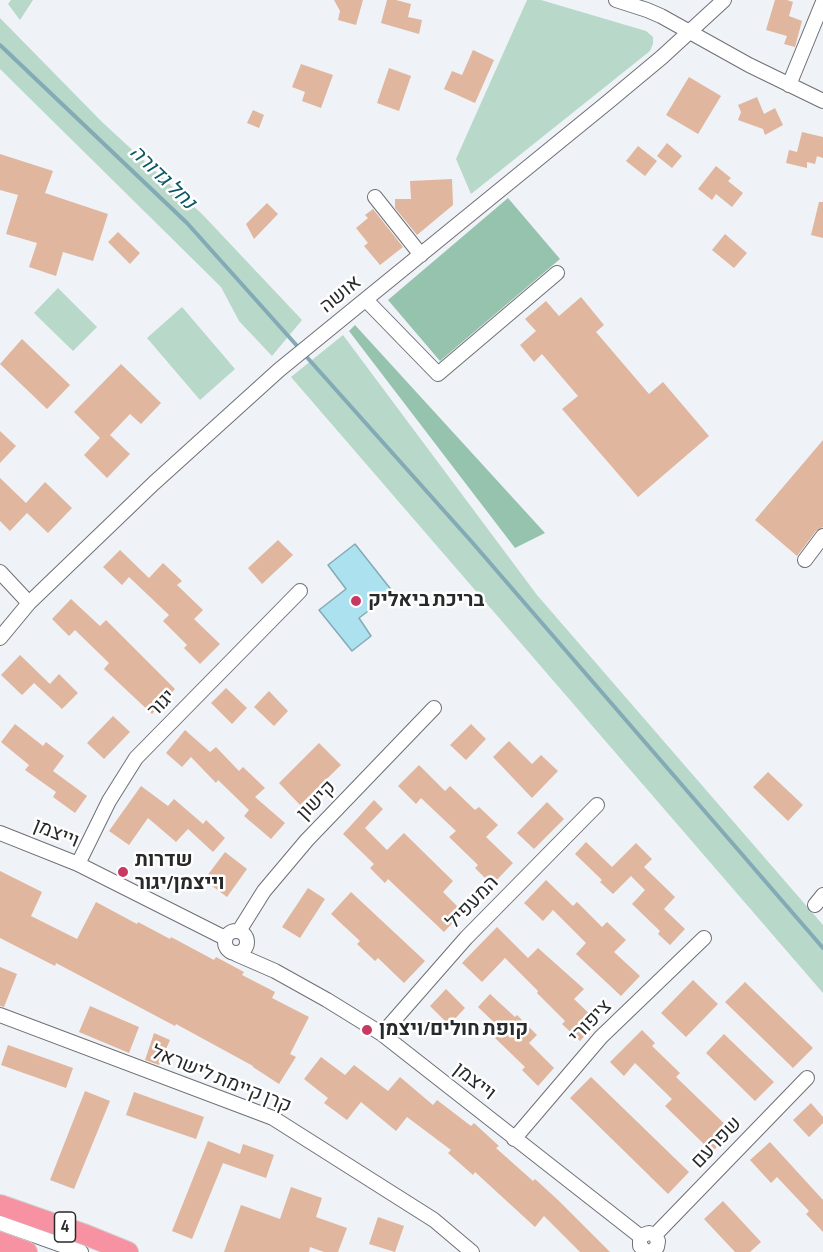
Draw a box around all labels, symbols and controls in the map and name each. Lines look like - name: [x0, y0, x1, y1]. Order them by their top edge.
- water label: נחל גדורה: [124, 140, 200, 216]
- street label: אושה: [315, 271, 367, 319]
- place label: בריכת ביאליק: [368, 589, 484, 613]
- marker: בריכת ביאליק: [349, 594, 363, 608]
- street label: יגור: [143, 685, 181, 723]
- street label: קישון: [292, 776, 342, 826]
- street label: וייצמן: [30, 814, 82, 854]
- place label: שדרות וייצמן/יגור: [135, 849, 225, 896]
- marker: שדרות וייצמן/יגור: [116, 865, 130, 879]
- street label: המעפיל: [442, 871, 504, 935]
- street label: ציפורי: [565, 995, 617, 1049]
- place label: קופת חולים/ויצמן: [379, 1018, 528, 1042]
- marker: קופת חולים/ויצמן: [360, 1023, 374, 1037]
- street label: קרן קיימת לישראל: [147, 1041, 295, 1119]
- street label: וייצמן: [448, 1058, 500, 1106]
- street label: שפרעם: [687, 1112, 747, 1174]
- road number: 4: [54, 1212, 76, 1242]

